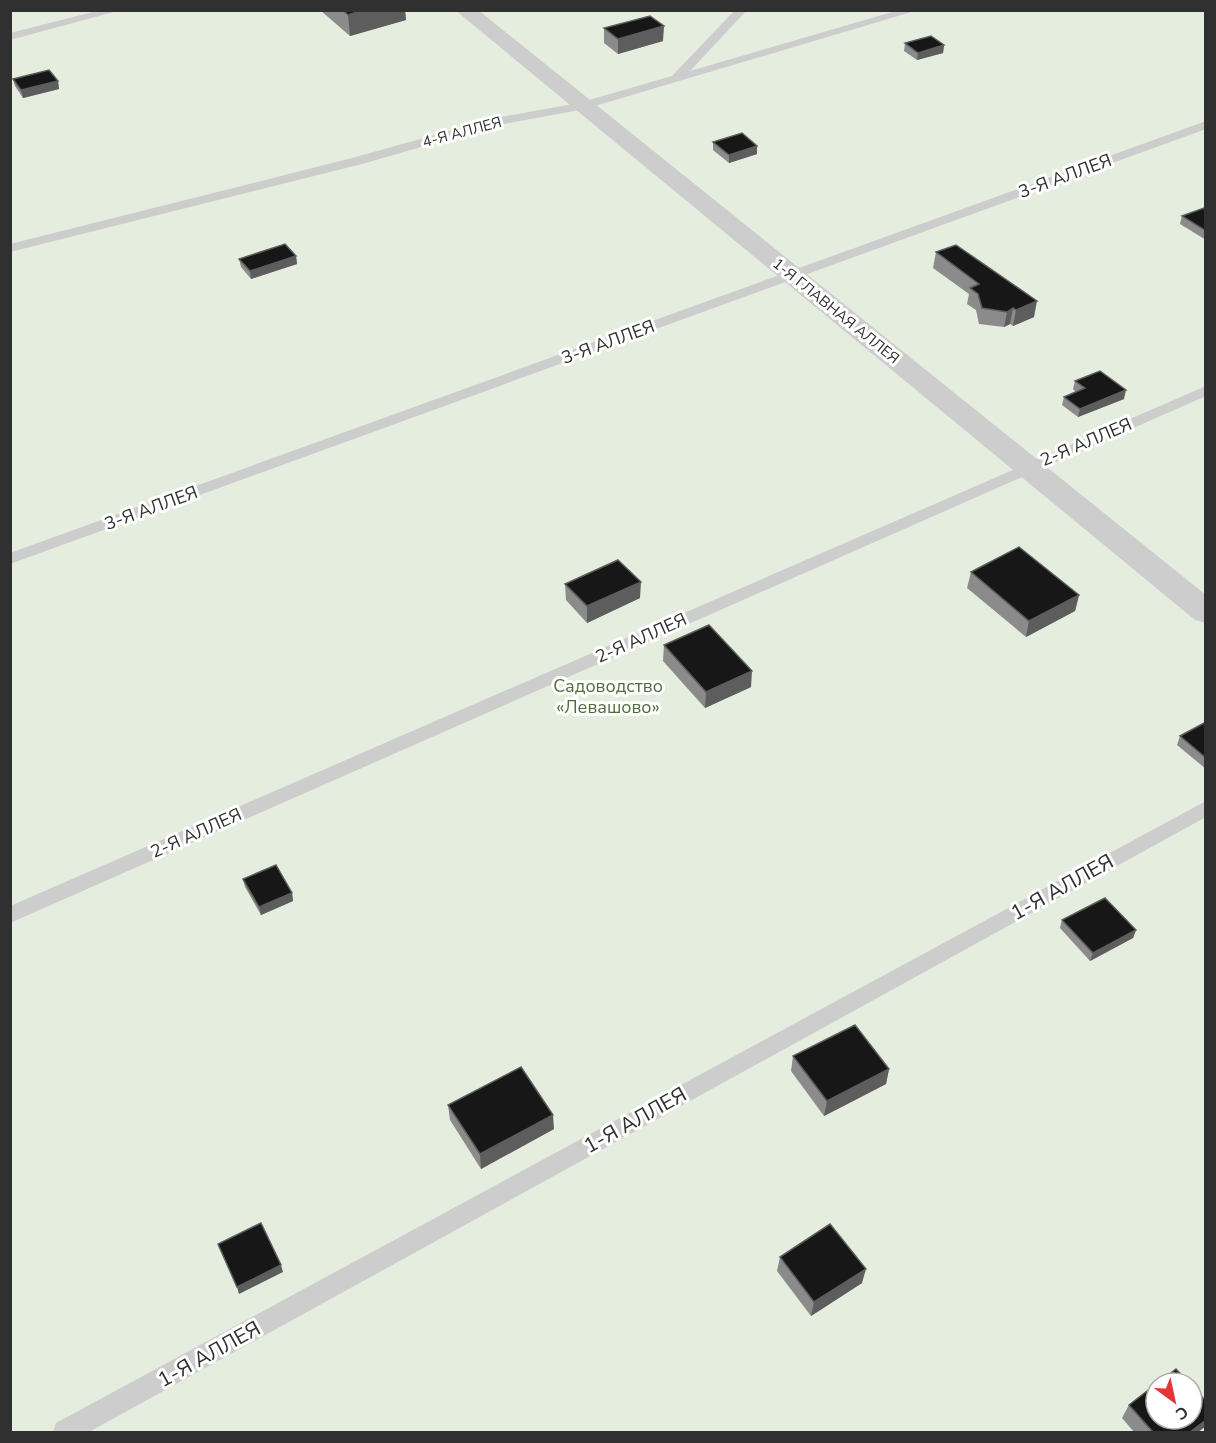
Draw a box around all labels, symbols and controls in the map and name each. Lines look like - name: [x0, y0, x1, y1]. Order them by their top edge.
- street label: 4-Я АЛЛЕЯ: [420, 112, 504, 152]
- street label: 3-Я АЛЛЕЯ: [1015, 148, 1115, 204]
- street label: 1-Я ГЛАВНАЯ АЛЛЕЯ: [769, 254, 903, 368]
- street label: 3-Я АЛЛЕЯ: [558, 314, 658, 370]
- street label: 2-Я АЛЛЕЯ: [1036, 412, 1136, 472]
- street label: 3-Я АЛЛЕЯ: [101, 480, 201, 536]
- street label: 2-Я АЛЛЕЯ: [592, 607, 690, 669]
- park label: Садоводство «Левашово»: [553, 674, 663, 719]
- street label: 2-Я АЛЛЕЯ: [147, 802, 245, 864]
- street label: 1-Я АЛЛЕЯ: [1005, 847, 1119, 927]
- street label: 1-Я АЛЛЕЯ: [578, 1080, 692, 1160]
- street label: 1-Я АЛЛЕЯ: [152, 1314, 266, 1394]
- north arrow: [1144, 1371, 1204, 1431]
- text: С: [1171, 1401, 1192, 1425]

